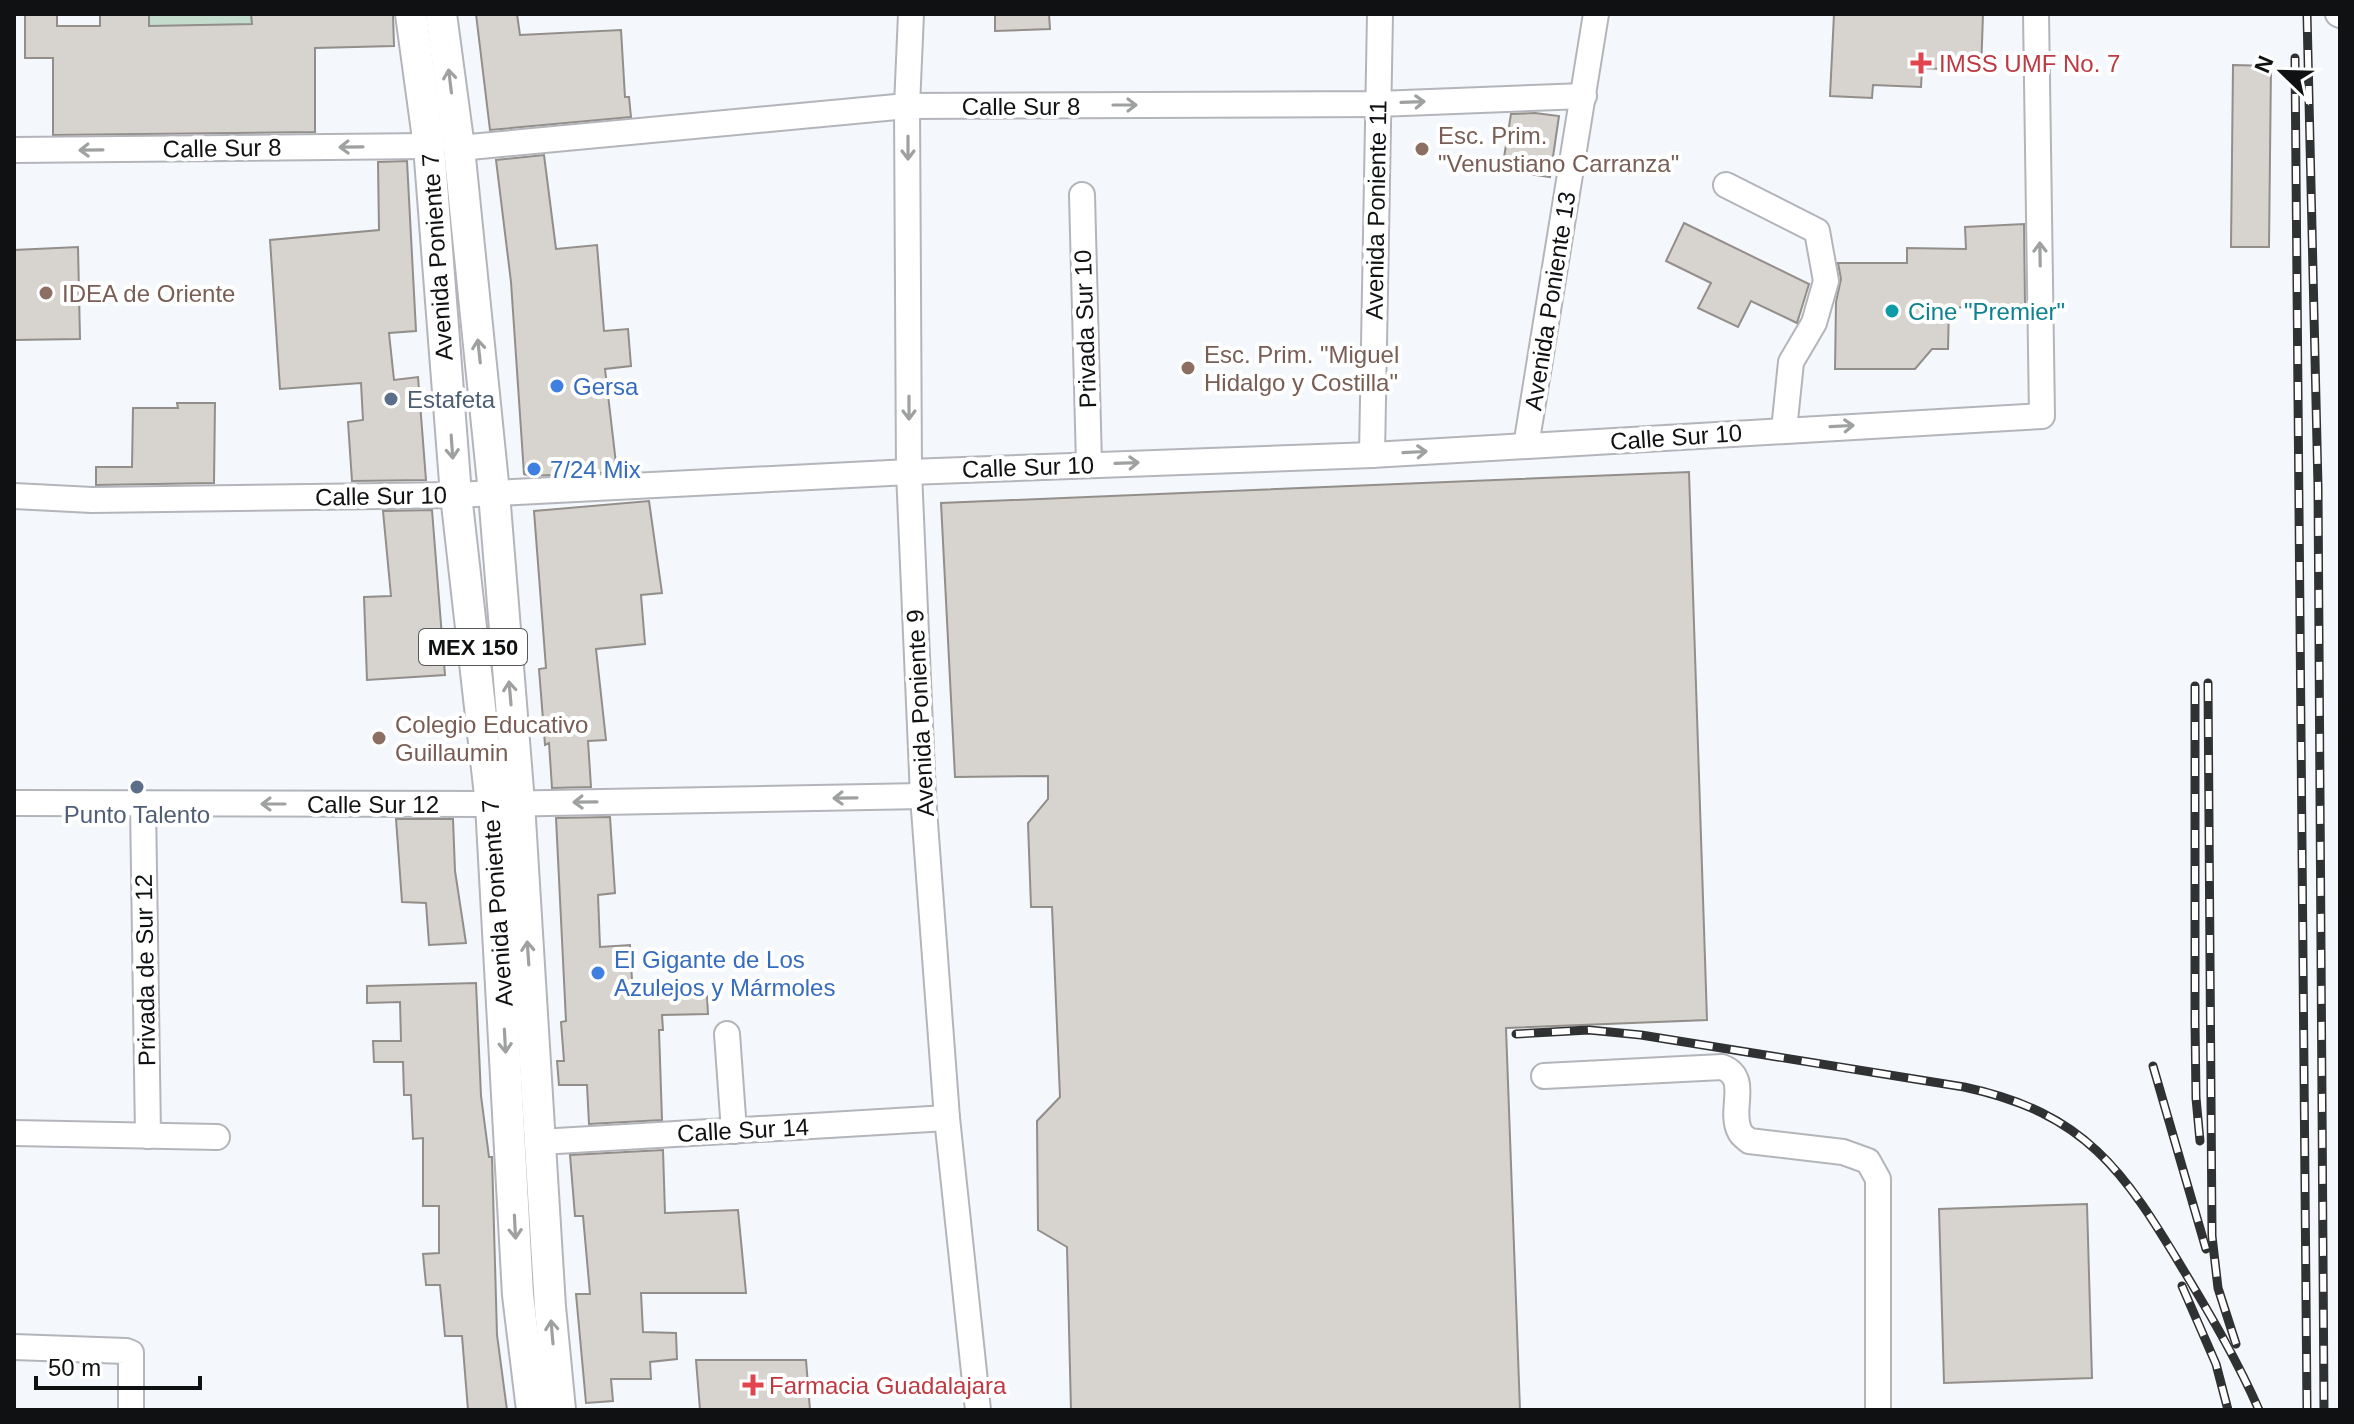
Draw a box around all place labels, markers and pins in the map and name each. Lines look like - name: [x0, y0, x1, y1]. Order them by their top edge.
- place label: IMSS UMF No. 7: [1939, 50, 2120, 77]
- marker: IMSS UMF No. 7: [1910, 52, 1932, 74]
- place label: Esc. Prim. "Venustiano Carranza": [1438, 122, 1679, 177]
- marker: Esc. Prim. "Venustiano Carranza": [1413, 140, 1431, 158]
- place label: IDEA de Oriente: [62, 280, 235, 307]
- marker: IDEA de Oriente: [37, 284, 55, 302]
- place label: Cine "Premier": [1908, 298, 2065, 325]
- marker: Cine "Premier": [1883, 302, 1901, 320]
- place label: Esc. Prim. "Miguel Hidalgo y Costilla": [1204, 341, 1399, 396]
- marker: Esc. Prim. "Miguel Hidalgo y Costilla": [1179, 359, 1197, 377]
- place label: Gersa: [573, 373, 639, 400]
- marker: Gersa: [548, 377, 566, 395]
- place label: Estafeta: [407, 386, 496, 413]
- marker: Estafeta: [382, 390, 400, 408]
- place label: 7/24 Mix: [550, 456, 641, 483]
- marker: 7/24 Mix: [525, 460, 543, 478]
- place label: Colegio Educativo Guillaumin: [395, 711, 588, 766]
- marker: Colegio Educativo Guillaumin: [370, 729, 388, 747]
- marker: Punto Talento: [128, 778, 146, 796]
- place label: Punto Talento: [64, 801, 210, 828]
- place label: El Gigante de Los Azulejos y Mármoles: [614, 946, 835, 1001]
- marker: El Gigante de Los Azulejos y Mármoles: [589, 964, 607, 982]
- place label: Farmacia Guadalajara: [769, 1372, 1007, 1399]
- marker: Farmacia Guadalajara: [744, 1376, 762, 1394]

